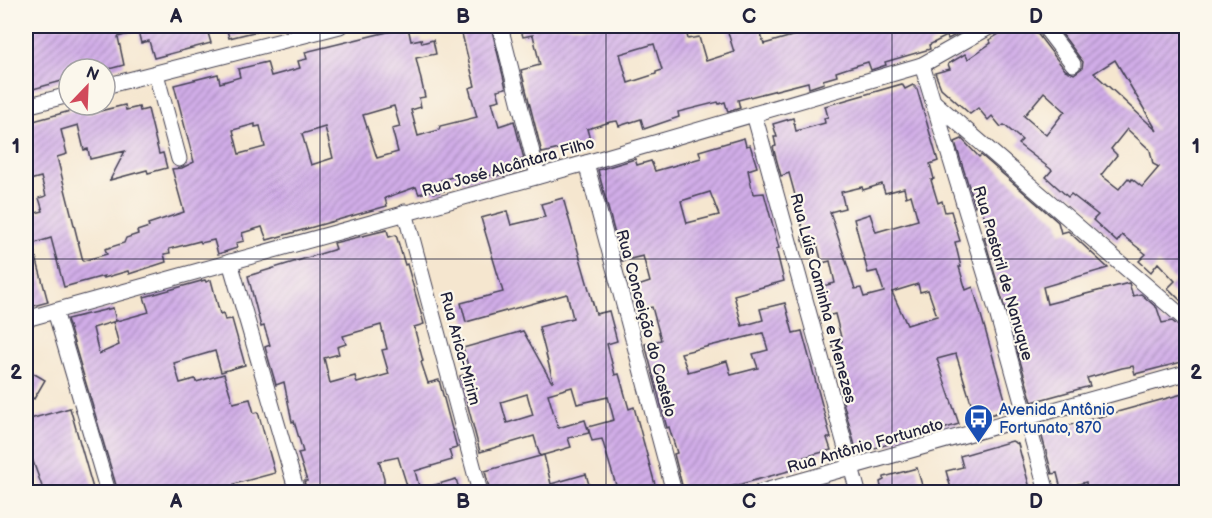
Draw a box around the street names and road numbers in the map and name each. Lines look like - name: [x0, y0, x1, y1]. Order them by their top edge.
- street label: Rua José Alcântara Filho: [420, 134, 597, 201]
- street label: Rua Pastoril de Nanuque: [969, 184, 1037, 363]
- street label: Rua Lúis Caminha e Menezes: [785, 191, 860, 406]
- street label: Rua Conceição do Castelo: [611, 228, 680, 419]
- street label: Rua Arica-Mirim: [435, 290, 484, 407]
- street label: Rua Antônio Fortunato: [785, 415, 946, 478]

